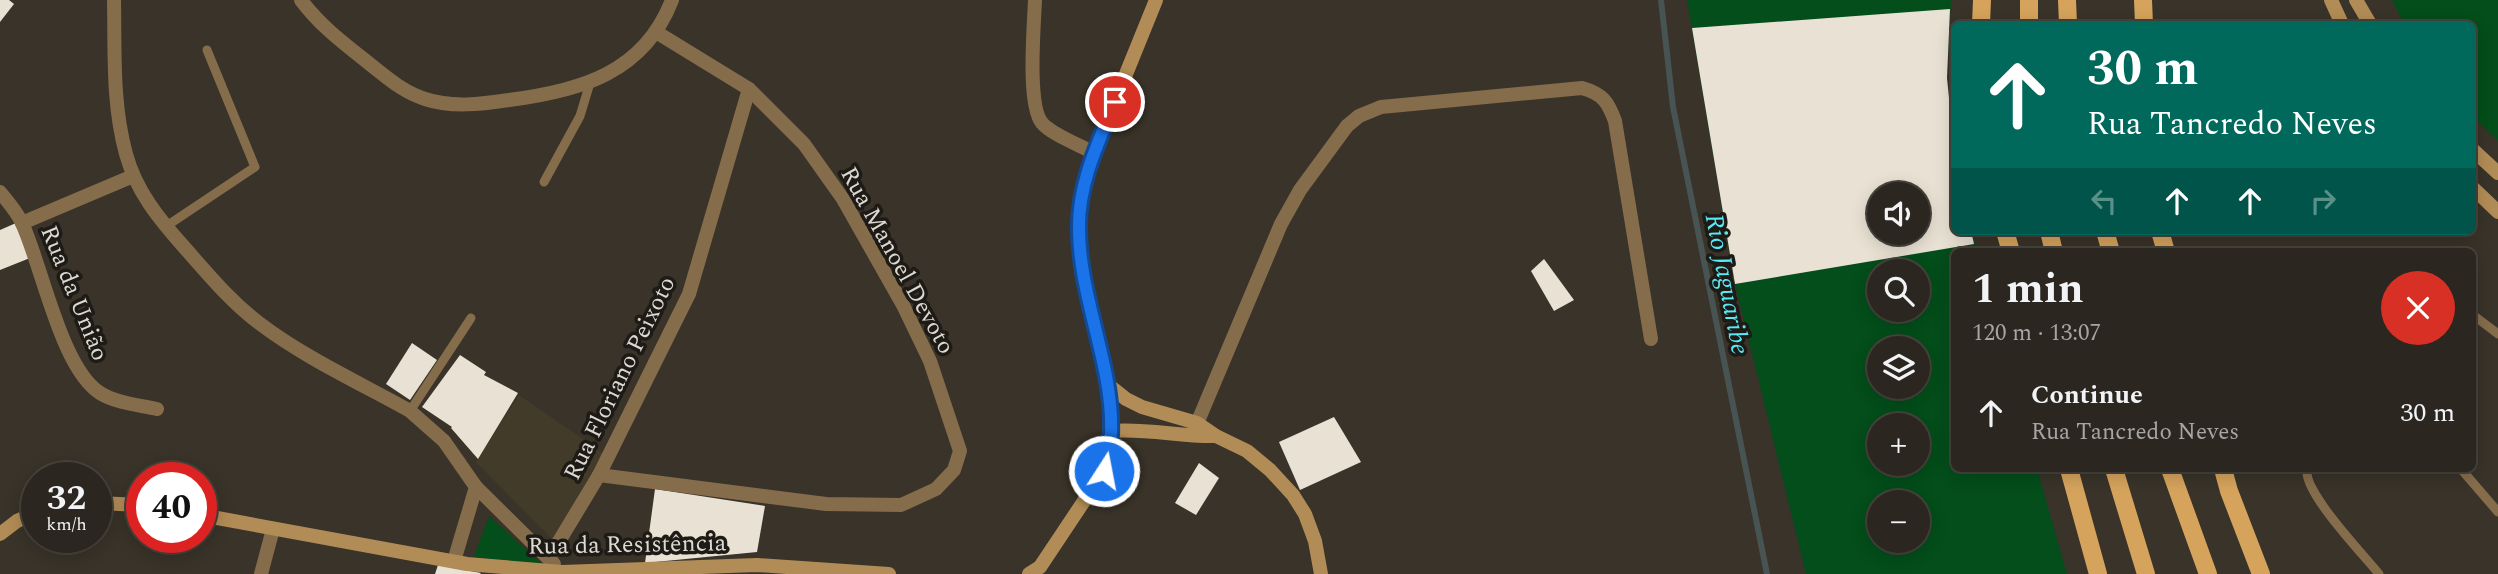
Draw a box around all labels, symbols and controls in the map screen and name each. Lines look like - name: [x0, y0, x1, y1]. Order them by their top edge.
- text: 30 m: [2087, 32, 2198, 107]
- icon: ahead: [1972, 49, 2063, 140]
- pin: [1085, 72, 1145, 132]
- icon: arrive: [1096, 83, 1134, 121]
- text: Rua Tancredo Neves: [2087, 100, 2377, 149]
- street label: Rua Manoel Devoto: [831, 160, 964, 361]
- map controls: [1867, 182, 1930, 553]
- button: sound: [1867, 182, 1930, 245]
- icon: left: [2085, 182, 2123, 220]
- icon: ahead: [2158, 182, 2196, 220]
- icon: ahead: [2231, 182, 2269, 220]
- icon: right: [2304, 182, 2342, 220]
- water label: Rio Jaguaribe: [1694, 210, 1760, 358]
- street label: Rua da União: [31, 220, 118, 367]
- text: 1 min: [1972, 258, 2084, 321]
- button: search: [1867, 259, 1930, 322]
- street label: Rua Floriano Peixoto: [555, 270, 685, 487]
- button: close: [2381, 271, 2455, 345]
- text: 120 m · 13:07: [1972, 316, 2101, 351]
- button: layers: [1867, 336, 1930, 399]
- text: Continue: [2031, 375, 2143, 415]
- text: 30 m: [2400, 393, 2455, 433]
- icon: ahead: [1972, 394, 2010, 432]
- button: +: [1867, 413, 1930, 476]
- text: Rua Tancredo Neves: [2031, 415, 2239, 450]
- position arrow: [1067, 434, 1141, 508]
- speed limit sign: 40: [126, 462, 217, 553]
- text: 32: [47, 472, 86, 525]
- button: −: [1867, 490, 1930, 553]
- text: km/h: [46, 511, 87, 538]
- street label: Rua da Resistência: [527, 525, 727, 565]

